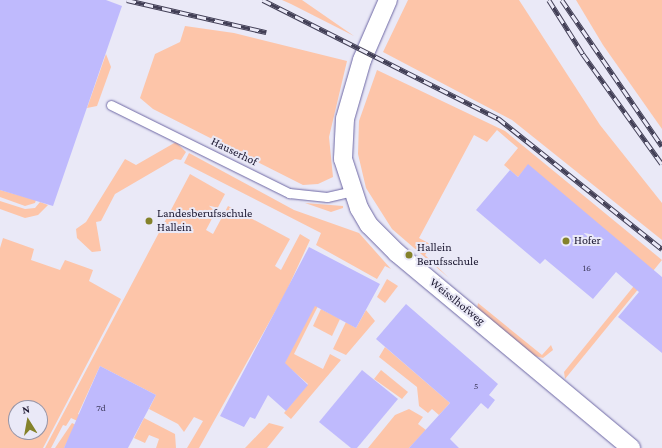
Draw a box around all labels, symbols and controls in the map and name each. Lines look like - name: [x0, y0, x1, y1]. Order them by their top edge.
- street label: Hauserhof: [208, 135, 260, 169]
- place label: Landesberufsschule Hallein: [157, 207, 252, 235]
- marker: Landesberufsschule Hallein: [144, 216, 154, 226]
- place label: Hofer: [574, 234, 601, 248]
- marker: Hofer: [561, 236, 571, 246]
- place label: Hallein Berufsschule: [417, 241, 479, 269]
- marker: Hallein Berufsschule: [404, 250, 414, 260]
- house number: 16: [583, 262, 591, 274]
- street label: Weisslhofweg: [426, 275, 488, 329]
- house number: 5: [474, 380, 478, 392]
- north arrow: [8, 400, 48, 440]
- house number: 7d: [96, 402, 106, 414]
- text: N: [21, 403, 31, 416]

